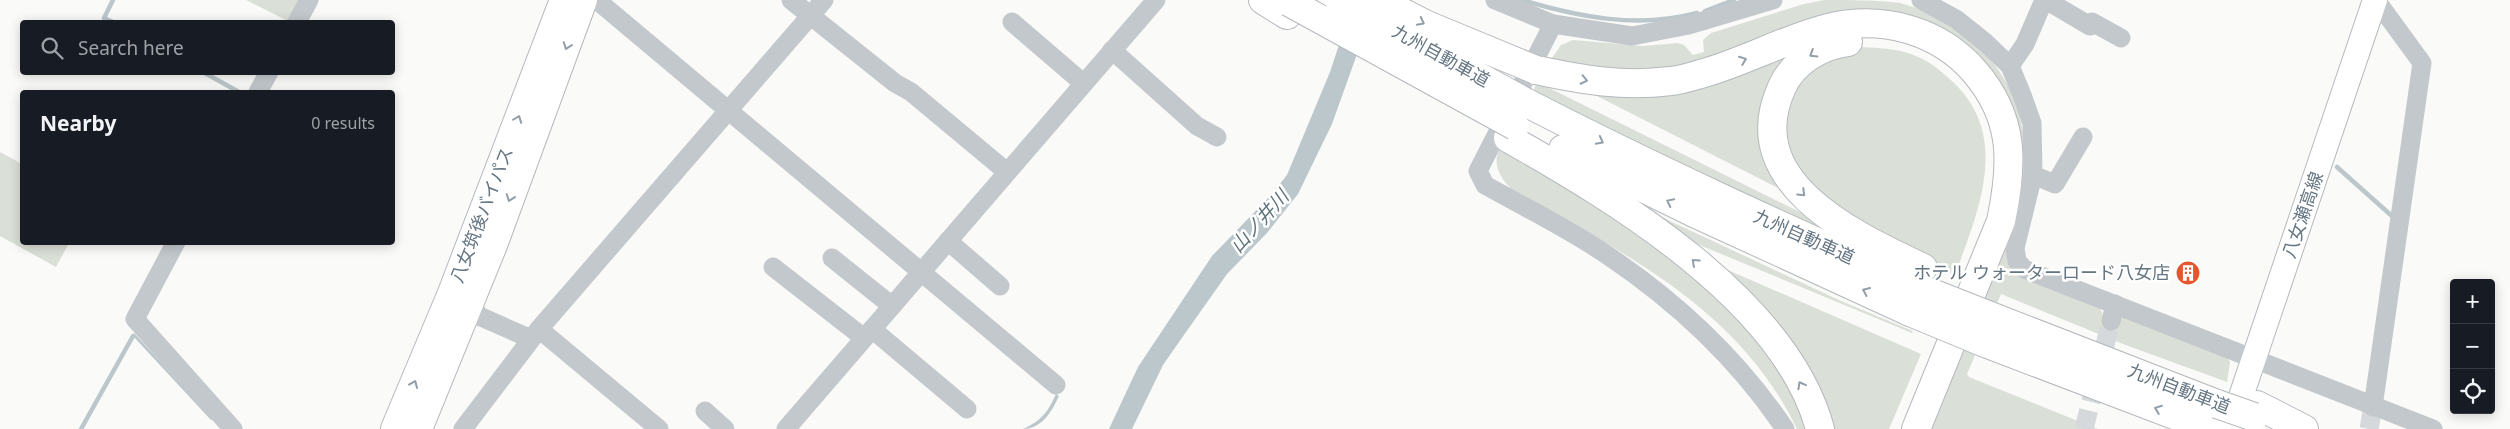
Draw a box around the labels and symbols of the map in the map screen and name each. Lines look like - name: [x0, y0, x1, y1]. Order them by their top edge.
- one-way arrow: [1416, 16, 1425, 26]
- street label: 九州自動車道: [1388, 18, 1495, 92]
- one-way arrow: [563, 41, 573, 50]
- one-way arrow: [1810, 48, 1819, 58]
- one-way arrow: [1738, 56, 1747, 66]
- one-way arrow: [1580, 74, 1589, 85]
- one-way arrow: [512, 115, 522, 124]
- one-way arrow: [1594, 134, 1603, 144]
- street label: 八女筑後バイパス: [444, 143, 518, 286]
- street label: 八女瀬高線: [2276, 168, 2328, 261]
- water label: 山ノ井川: [1224, 183, 1295, 258]
- one-way arrow: [1796, 187, 1805, 196]
- one-way arrow: [506, 193, 516, 202]
- one-way arrow: [1666, 198, 1675, 208]
- street label: 九州自動車道: [1750, 203, 1859, 269]
- one-way arrow: [1692, 259, 1701, 268]
- place label: ホテル ウォーターロード八女店: [1913, 260, 2170, 284]
- building icon: ホテル ウォーターロード八女店: [2175, 260, 2201, 286]
- one-way arrow: [1862, 287, 1871, 298]
- street label: 九州自動車道: [2125, 358, 2234, 419]
- one-way arrow: [407, 380, 418, 389]
- one-way arrow: [1797, 381, 1807, 390]
- one-way arrow: [2155, 405, 2163, 415]

